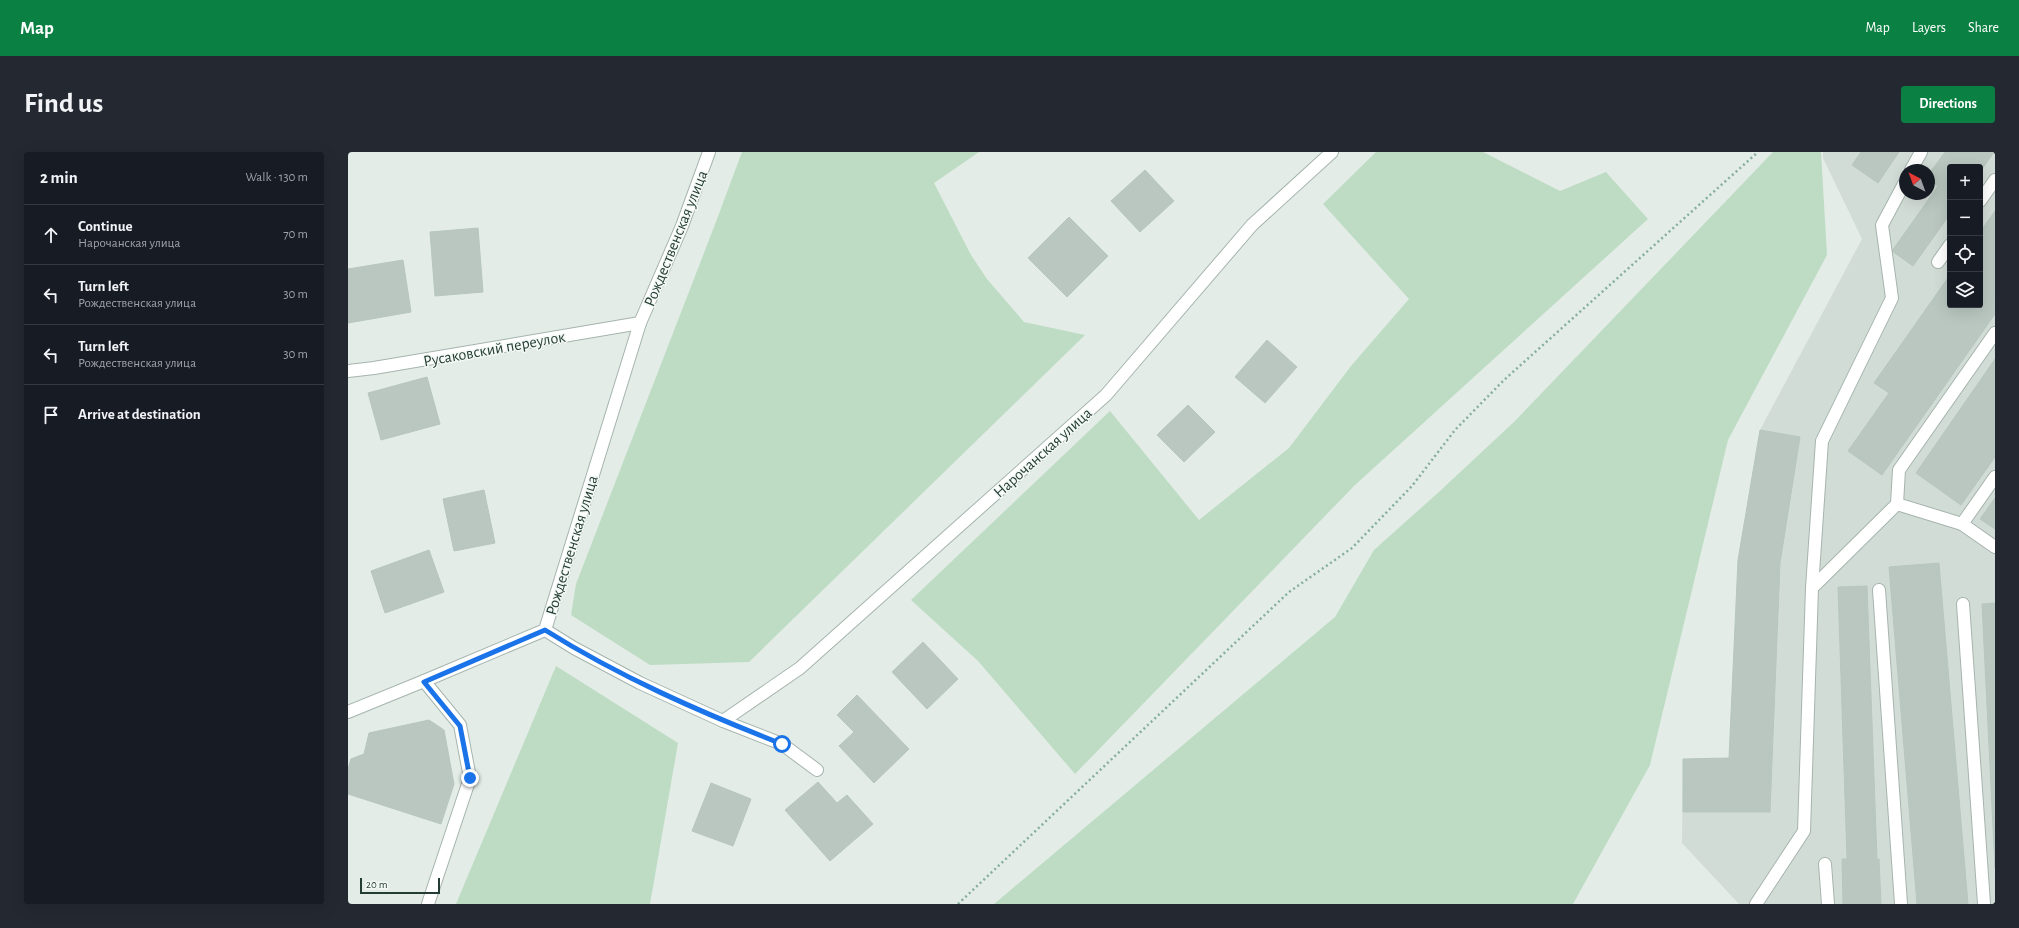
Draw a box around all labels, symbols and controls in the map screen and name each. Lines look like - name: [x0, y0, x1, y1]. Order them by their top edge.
- text: Map: [20, 19, 54, 38]
- text: Map: [1865, 21, 1890, 35]
- text: Layers: [1912, 21, 1946, 35]
- text: Share: [1968, 21, 1999, 35]
- button: Directions: [1901, 86, 1995, 123]
- text: Find us: [24, 90, 103, 118]
- north arrow: [1899, 164, 1935, 200]
- map controls: [1947, 164, 1983, 308]
- button: +: [1947, 164, 1983, 200]
- street label: Рождественская улица: [641, 168, 711, 309]
- text: 2 min: [40, 169, 78, 186]
- text: Walk · 130 m: [245, 171, 308, 184]
- button: −: [1947, 200, 1983, 236]
- text: Continue: [78, 219, 133, 234]
- icon: ahead: [40, 224, 62, 246]
- text: 70 m: [283, 228, 308, 241]
- button: locate: [1947, 236, 1983, 272]
- text: Нарочанская улица: [78, 237, 180, 250]
- button: layers: [1947, 272, 1983, 308]
- text: Turn left: [78, 279, 129, 294]
- icon: left: [40, 284, 62, 306]
- text: 30 m: [283, 288, 308, 301]
- text: Рождественская улица: [78, 297, 196, 310]
- street label: Русаковский переулок: [422, 329, 567, 370]
- text: Turn left: [78, 339, 129, 354]
- icon: left: [40, 344, 62, 366]
- text: 30 m: [283, 348, 308, 361]
- text: Рождественская улица: [78, 357, 196, 370]
- icon: arrive: [40, 404, 62, 426]
- street label: Нарочанская улица: [990, 405, 1096, 502]
- text: Arrive at destination: [78, 407, 201, 422]
- street label: Рождественская улица: [543, 473, 602, 617]
- route start: [773, 735, 791, 753]
- route end: [461, 769, 479, 787]
- scale bar: [360, 876, 440, 895]
- text: 20 m: [366, 879, 387, 890]

